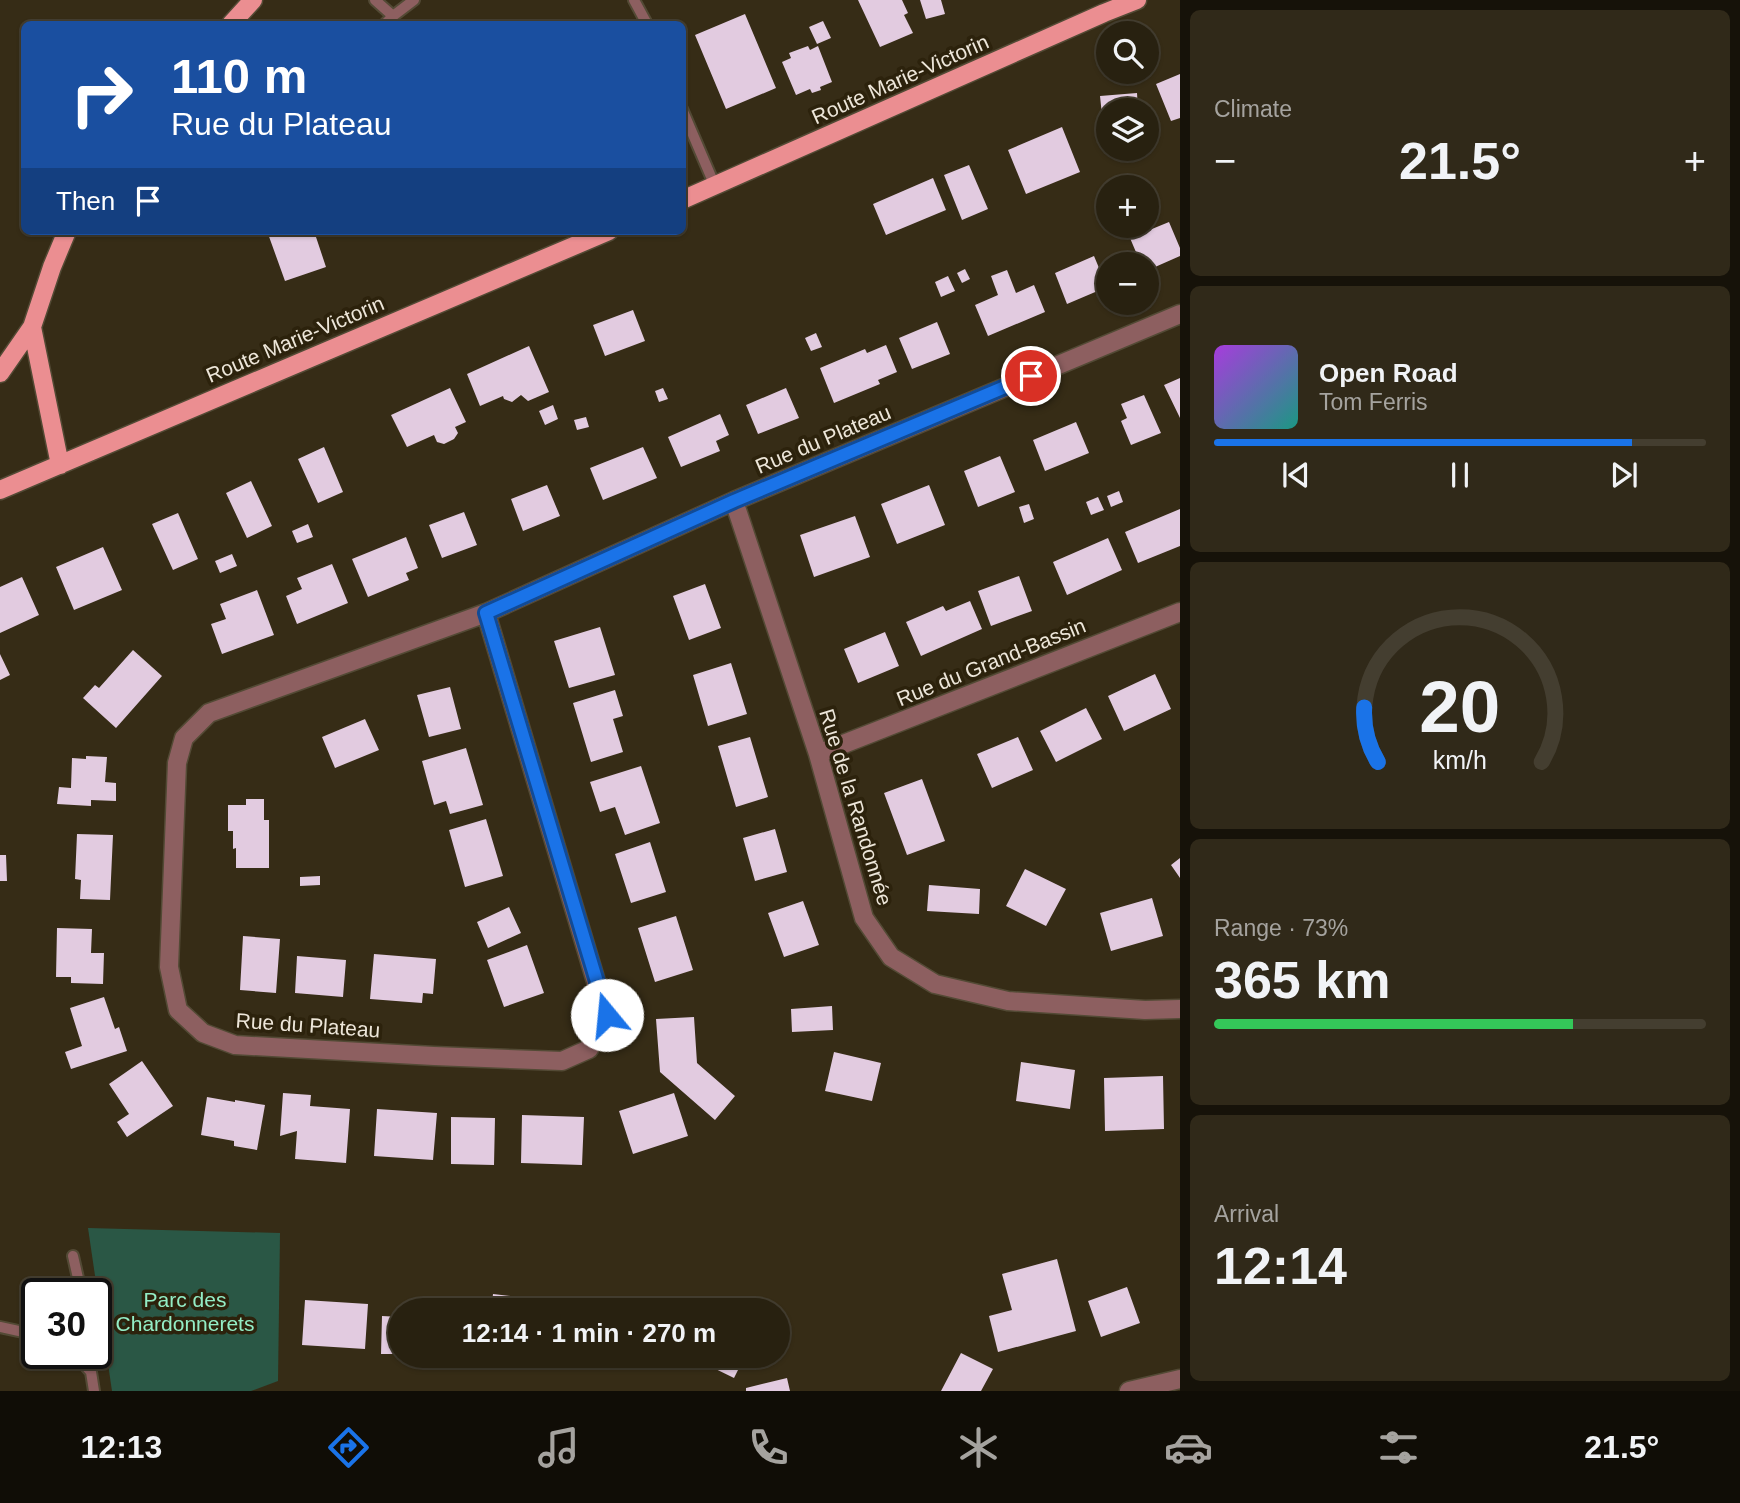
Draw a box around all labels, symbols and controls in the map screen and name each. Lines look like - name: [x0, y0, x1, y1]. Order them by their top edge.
- map controls: [1096, 21, 1159, 315]
- button: search: [1096, 21, 1159, 84]
- street label: Route Marie-Victorin: [808, 30, 992, 128]
- icon: right: [56, 49, 147, 140]
- text: 110 m: [171, 49, 307, 103]
- text: Climate: [1214, 96, 1292, 122]
- button: layers: [1096, 98, 1159, 161]
- text: Rue du Plateau: [171, 106, 392, 142]
- text: 21.5°: [1399, 132, 1521, 190]
- text: −: [1214, 140, 1236, 182]
- text: +: [1684, 140, 1706, 182]
- button: +: [1096, 175, 1159, 238]
- icon: arrive: [129, 182, 167, 220]
- text: Then: [56, 186, 115, 216]
- button: −: [1096, 252, 1159, 315]
- street label: Route Marie-Victorin: [203, 291, 387, 387]
- pin: [1001, 346, 1061, 406]
- icon: arrive: [1012, 357, 1050, 395]
- text: Open Road: [1319, 358, 1458, 388]
- text: Tom Ferris: [1319, 389, 1428, 415]
- street label: Rue du Plateau: [752, 400, 894, 478]
- icon: previous: [1277, 456, 1315, 494]
- icon: pause: [1441, 456, 1479, 494]
- icon: next: [1605, 456, 1643, 494]
- street label: Rue du Grand-Bassin: [893, 614, 1089, 710]
- text: 20: [1420, 666, 1500, 747]
- street label: Rue de la Randonnée: [815, 706, 897, 908]
- text: km/h: [1433, 745, 1487, 773]
- text: Range · 73%: [1214, 915, 1348, 941]
- text: 365 km: [1214, 951, 1390, 1009]
- position arrow: [570, 978, 644, 1052]
- street label: Rue du Plateau: [235, 1008, 381, 1042]
- text: Arrival: [1214, 1201, 1279, 1227]
- text: 12:14: [1214, 1237, 1347, 1295]
- speed limit sign: 30: [21, 1278, 112, 1369]
- park label: Parc des Chardonnerets: [116, 1288, 254, 1335]
- text: 12:14 · 1 min · 270 m: [462, 1318, 716, 1348]
- icon: directions: [324, 1423, 373, 1472]
- icon: music: [534, 1423, 583, 1472]
- icon: phone: [744, 1423, 793, 1472]
- icon: climate: [954, 1423, 1003, 1472]
- icon: car: [1164, 1423, 1213, 1472]
- icon: filters: [1374, 1423, 1423, 1472]
- text: 12:13: [81, 1429, 162, 1465]
- text: 21.5°: [1584, 1429, 1659, 1465]

